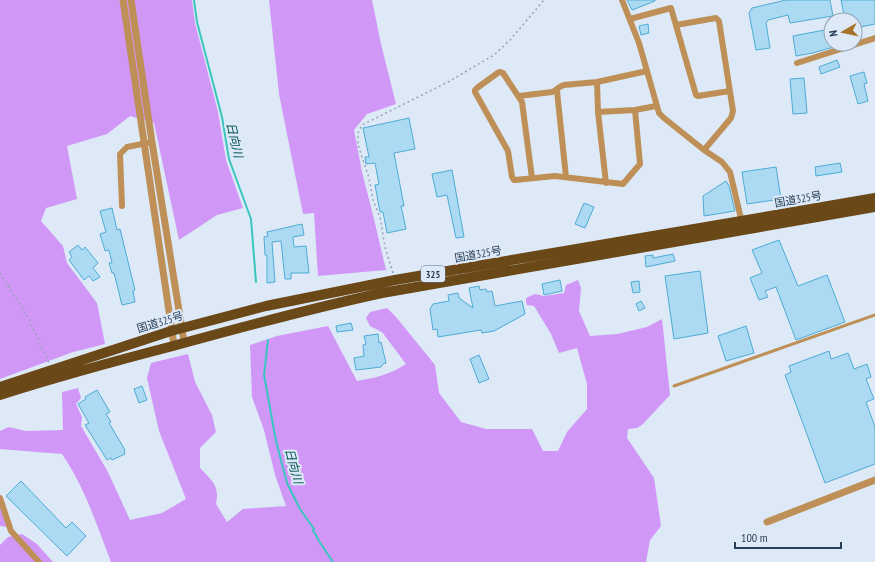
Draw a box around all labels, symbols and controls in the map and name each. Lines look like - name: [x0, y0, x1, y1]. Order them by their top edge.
- north arrow: [823, 12, 863, 52]
- text: N: [826, 29, 841, 38]
- water label: 日向川: [224, 121, 247, 161]
- street label: 国道325号: [773, 188, 823, 210]
- street label: 国道325号: [453, 243, 503, 265]
- road number: 325: [421, 266, 445, 282]
- street label: 国道325号: [135, 308, 185, 336]
- water label: 日向川: [282, 447, 306, 487]
- scale bar: [735, 524, 841, 550]
- text: 100 m: [741, 530, 768, 545]

